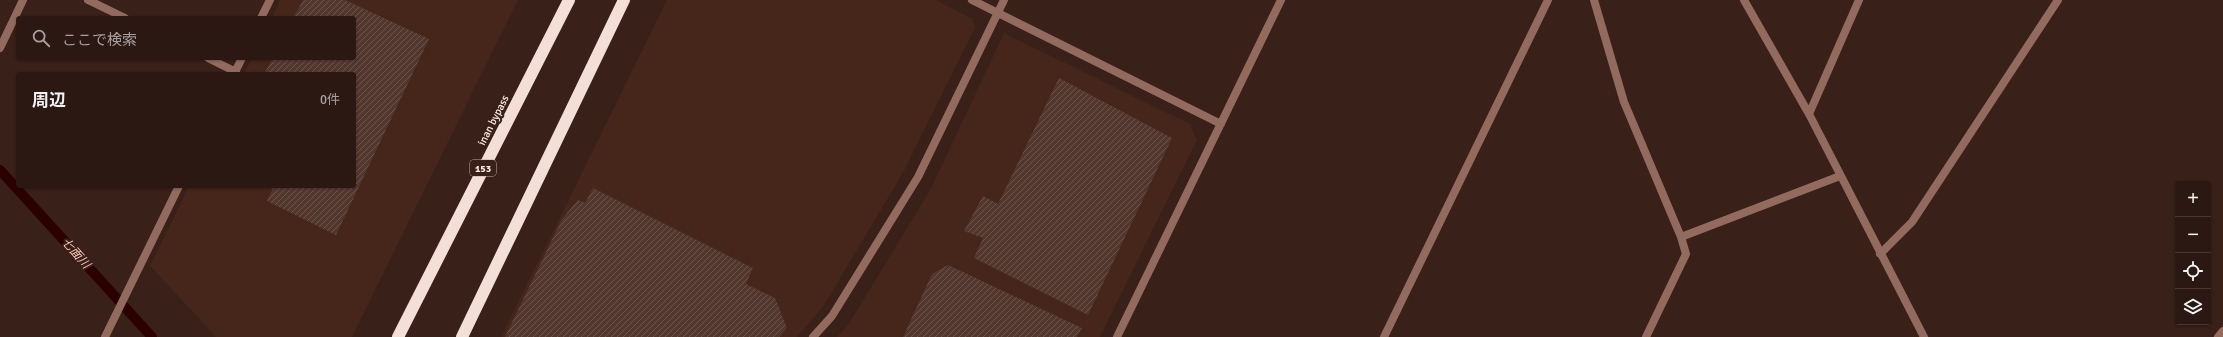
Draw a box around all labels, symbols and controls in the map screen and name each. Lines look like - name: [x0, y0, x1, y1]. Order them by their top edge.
- search box: [16, 16, 356, 60]
- icon: search: [30, 27, 52, 49]
- text: ここで検索: [62, 31, 137, 49]
- text: 周辺: [32, 90, 66, 111]
- text: 0件: [320, 92, 340, 108]
- street label: inan bypass: [475, 93, 512, 148]
- road number: 153: [470, 160, 496, 176]
- map controls: [2175, 181, 2211, 325]
- button: +: [2175, 181, 2211, 217]
- button: −: [2175, 217, 2211, 253]
- water label: 七面川: [58, 235, 95, 273]
- button: locate: [2175, 253, 2211, 289]
- button: layers: [2175, 289, 2211, 325]

